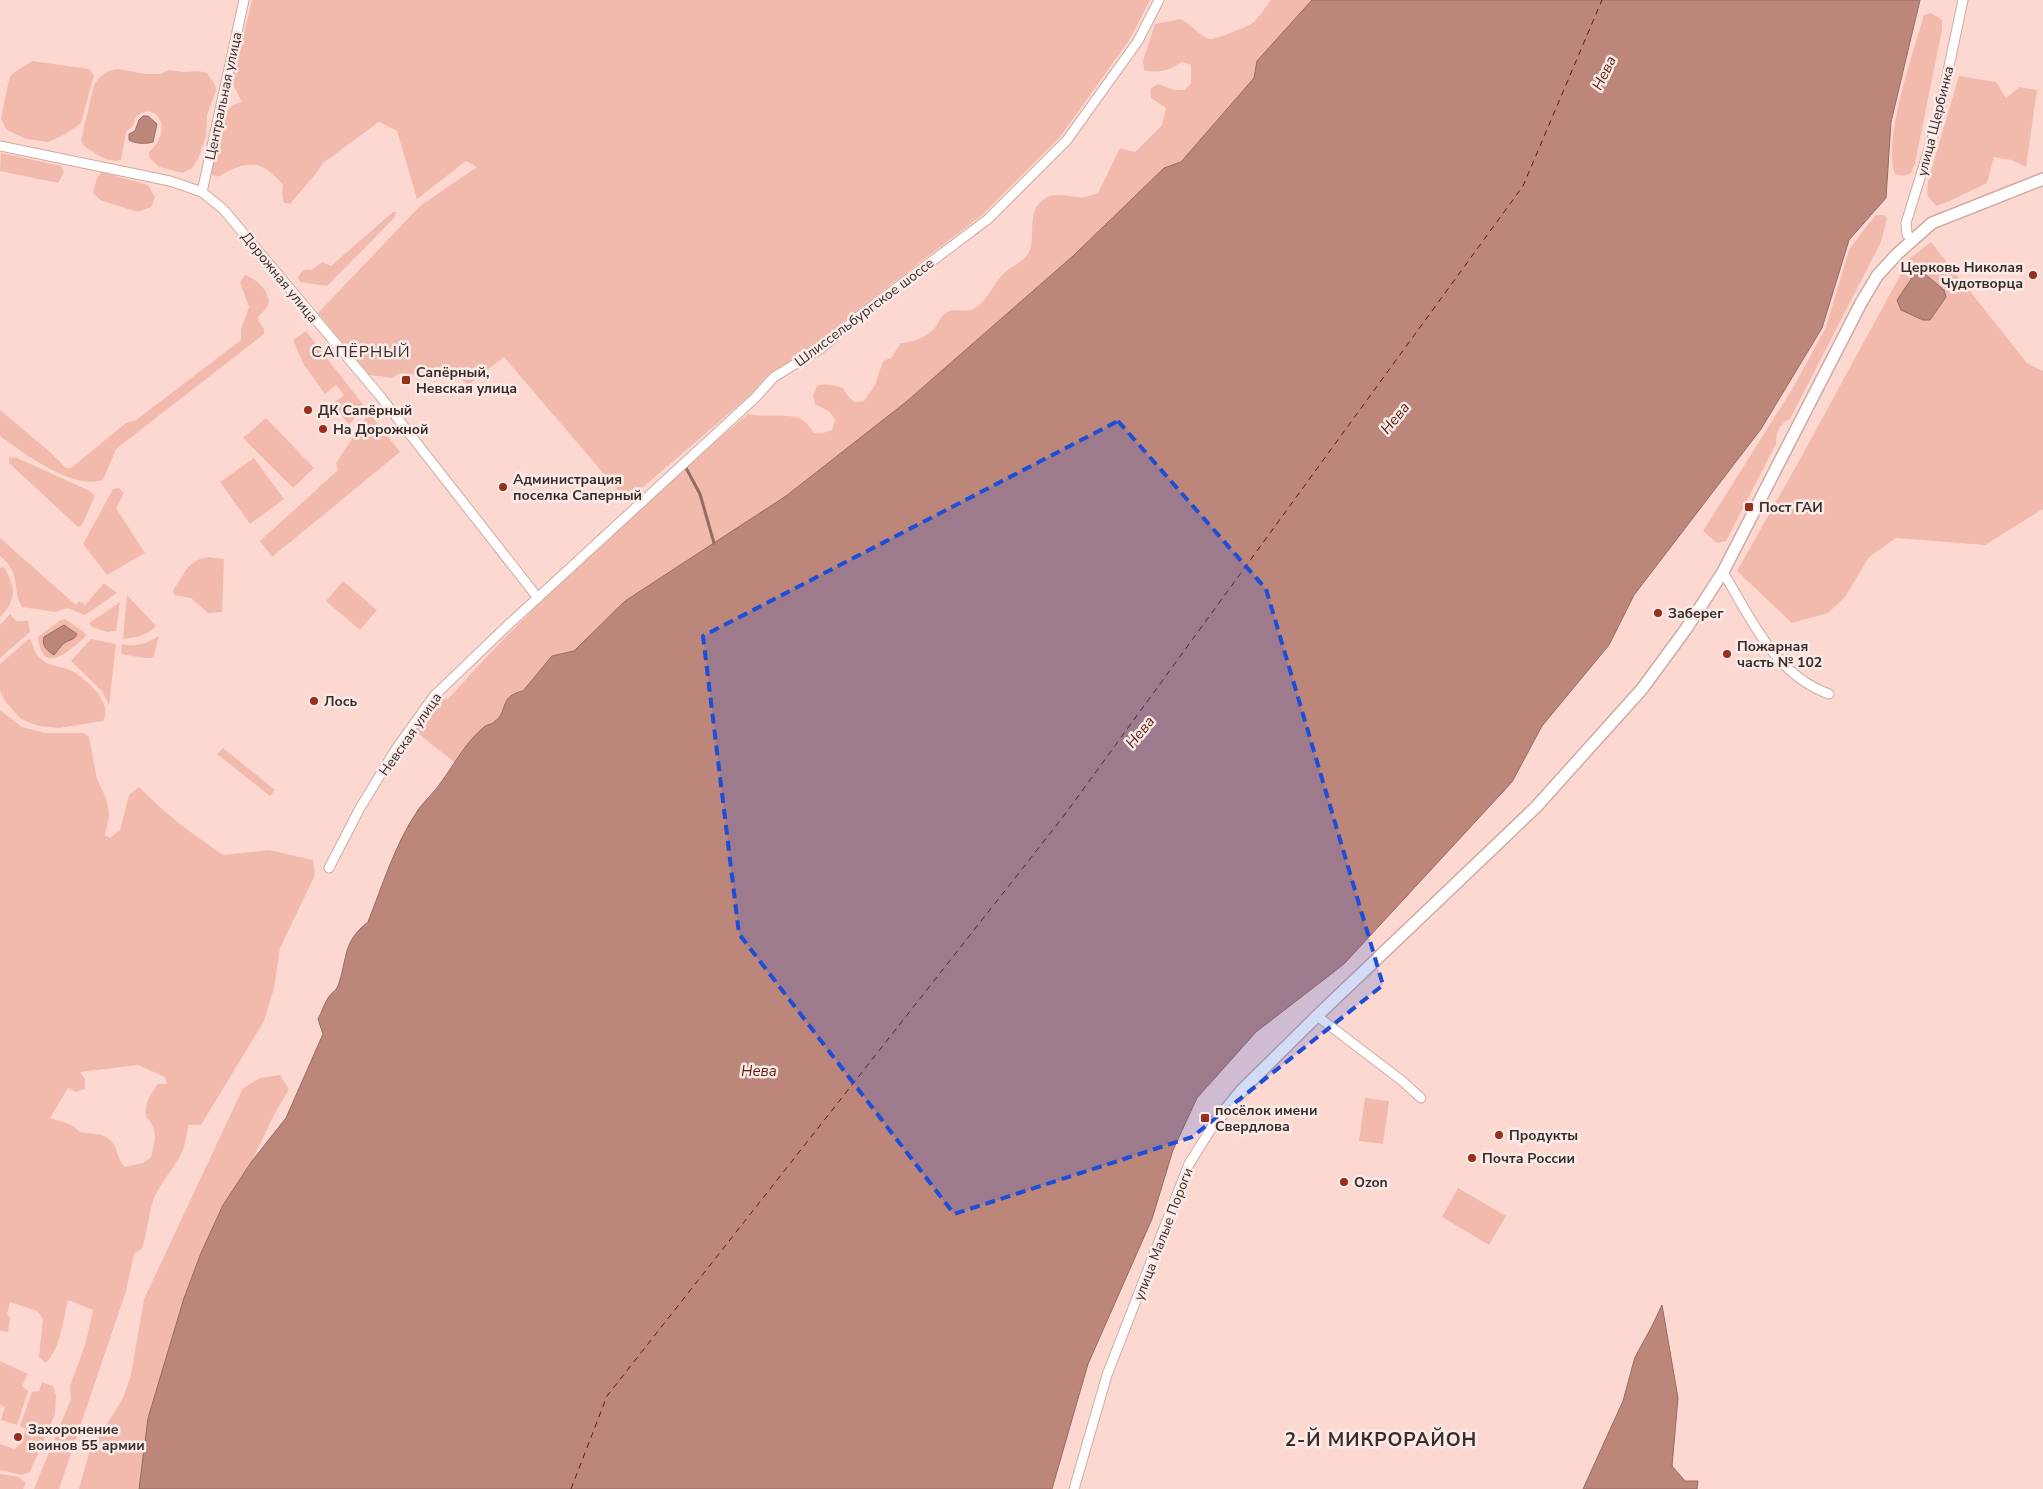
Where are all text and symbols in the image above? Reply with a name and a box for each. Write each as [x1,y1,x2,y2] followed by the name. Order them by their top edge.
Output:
[201,30,246,162] street label: Центральная улица
[1587,53,1621,93] water label: Нева
[1913,64,1958,178] street label: улица Щербинка
[237,228,322,327] street label: Дорожная улица
[791,254,938,371] street label: Шлиссельбургское шоссе
[1900,258,2023,293] place label: Церковь Николая Чудотворца
[2027,269,2039,281] marker: Церковь Николая Чудотворца
[311,341,411,363] district label: САПЁРНЫЙ
[416,363,517,398] place label: Сапёрный, Невская улица
[400,374,412,386] marker: Сапёрный, Невская улица
[1376,398,1414,438] water label: Нева
[318,401,412,420] place label: ДК Сапёрный
[302,404,314,416] marker: ДК Сапёрный
[333,420,429,439] place label: На Дорожной
[317,423,329,435] marker: На Дорожной
[513,470,642,505] place label: Администрация поселка Саперный
[497,481,509,493] marker: Администрация поселка Саперный
[1759,498,1823,517] place label: Пост ГАИ
[1743,501,1755,513] marker: Пост ГАИ
[1668,604,1724,623] place label: Заберег
[1652,607,1664,619] marker: Заберег
[1737,637,1822,672] place label: Пожарная часть № 102
[1721,648,1733,660] marker: Пожарная часть № 102
[375,689,446,780] street label: Невская улица
[324,692,358,711] place label: Лось
[308,695,320,707] marker: Лось
[1121,712,1159,752] water label: Нева
[741,1061,777,1081] water label: Нева
[1215,1101,1317,1136] place label: посёлок имени Свердлова
[1199,1112,1211,1124] marker: посёлок имени Свердлова
[1509,1126,1578,1145] place label: Продукты
[1493,1129,1505,1141] marker: Продукты
[1482,1149,1575,1168] place label: Почта России
[1466,1152,1478,1164] marker: Почта России
[1129,1165,1198,1303] street label: улица Малые Пороги
[1354,1173,1388,1192] place label: Ozon
[1338,1176,1350,1188] marker: Ozon
[28,1420,145,1455] place label: Захоронение воинов 55 армии
[1285,1427,1477,1453] district label: 2-Й МИКРОРАЙОН
[12,1431,24,1443] marker: Захоронение воинов 55 армии

